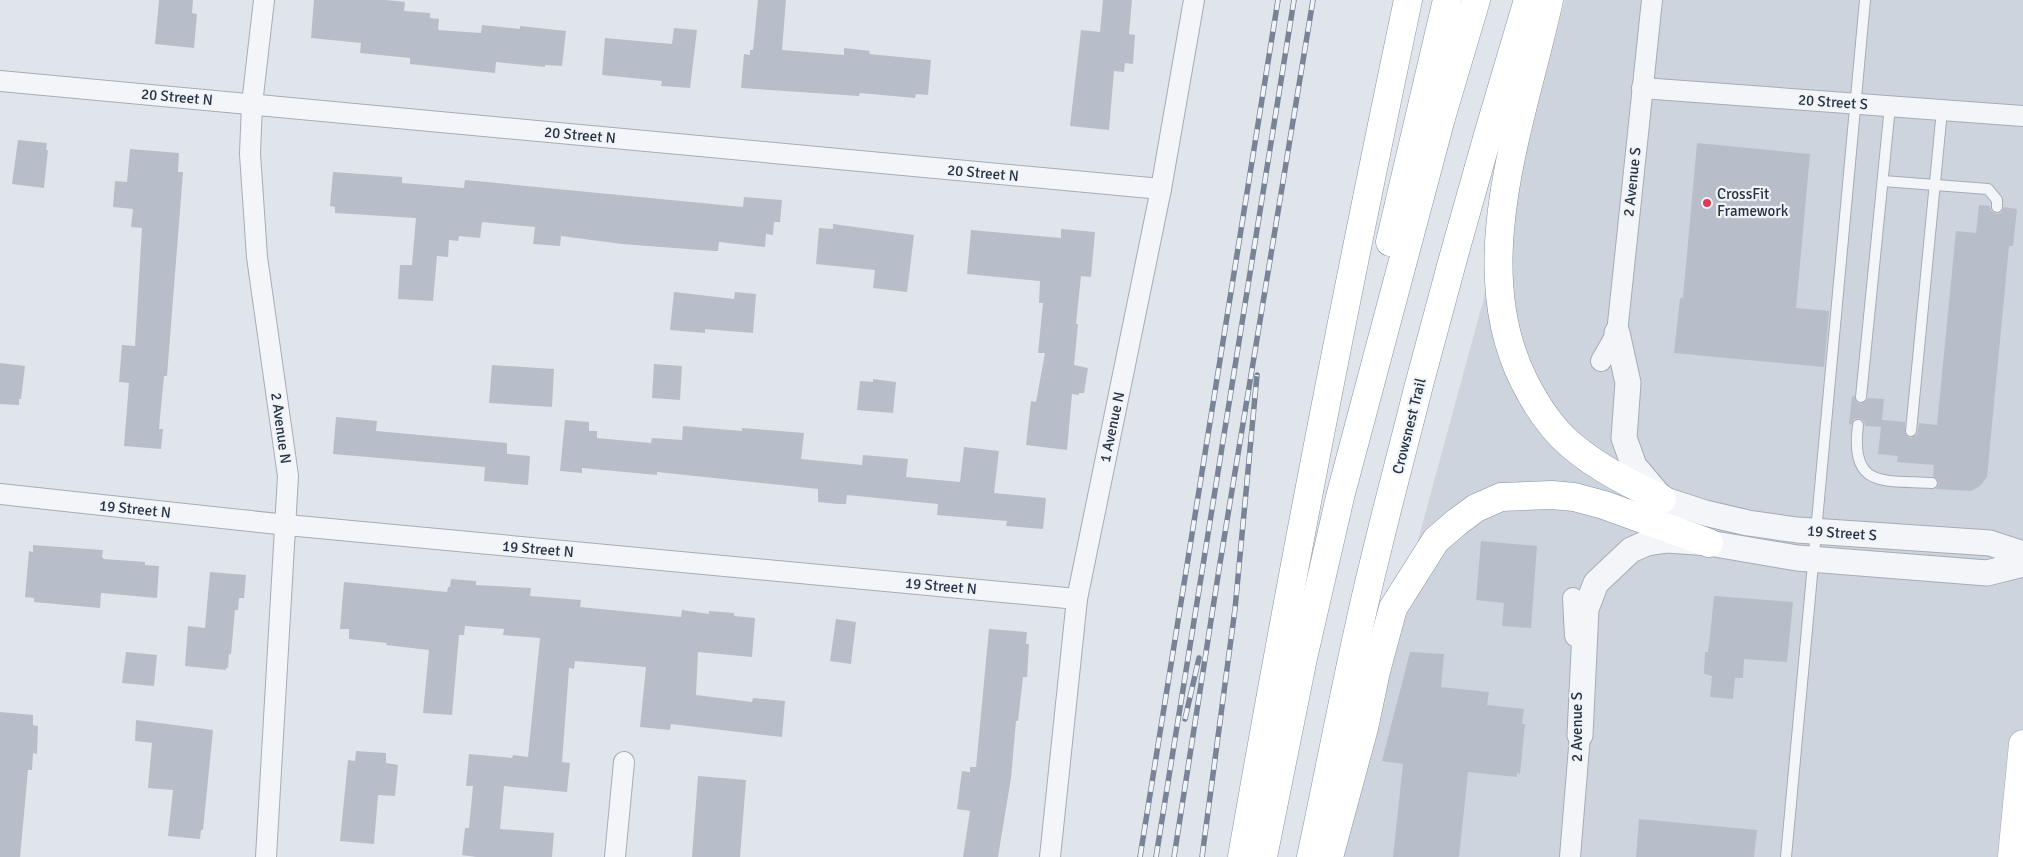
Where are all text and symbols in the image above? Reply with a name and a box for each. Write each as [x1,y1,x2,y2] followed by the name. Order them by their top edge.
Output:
[140,85,214,109] street label: 20 Street N
[1797,91,1869,113] street label: 20 Street S
[543,123,617,147] street label: 20 Street N
[1619,146,1645,218] street label: 2 Avenue S
[946,161,1020,185] street label: 20 Street N
[1717,185,1789,220] place label: CrossFit Framework
[1701,197,1713,209] marker: CrossFit Framework
[1388,376,1430,476] street label: Crowsnest Trail
[1096,390,1128,464] street label: 1 Avenue N
[267,391,295,465] street label: 2 Avenue N
[98,496,172,522] street label: 19 Street N
[1806,522,1878,544] street label: 19 Street S
[501,537,575,561] street label: 19 Street N
[904,574,978,598] street label: 19 Street N
[1568,692,1586,762] street label: 2 Avenue S

